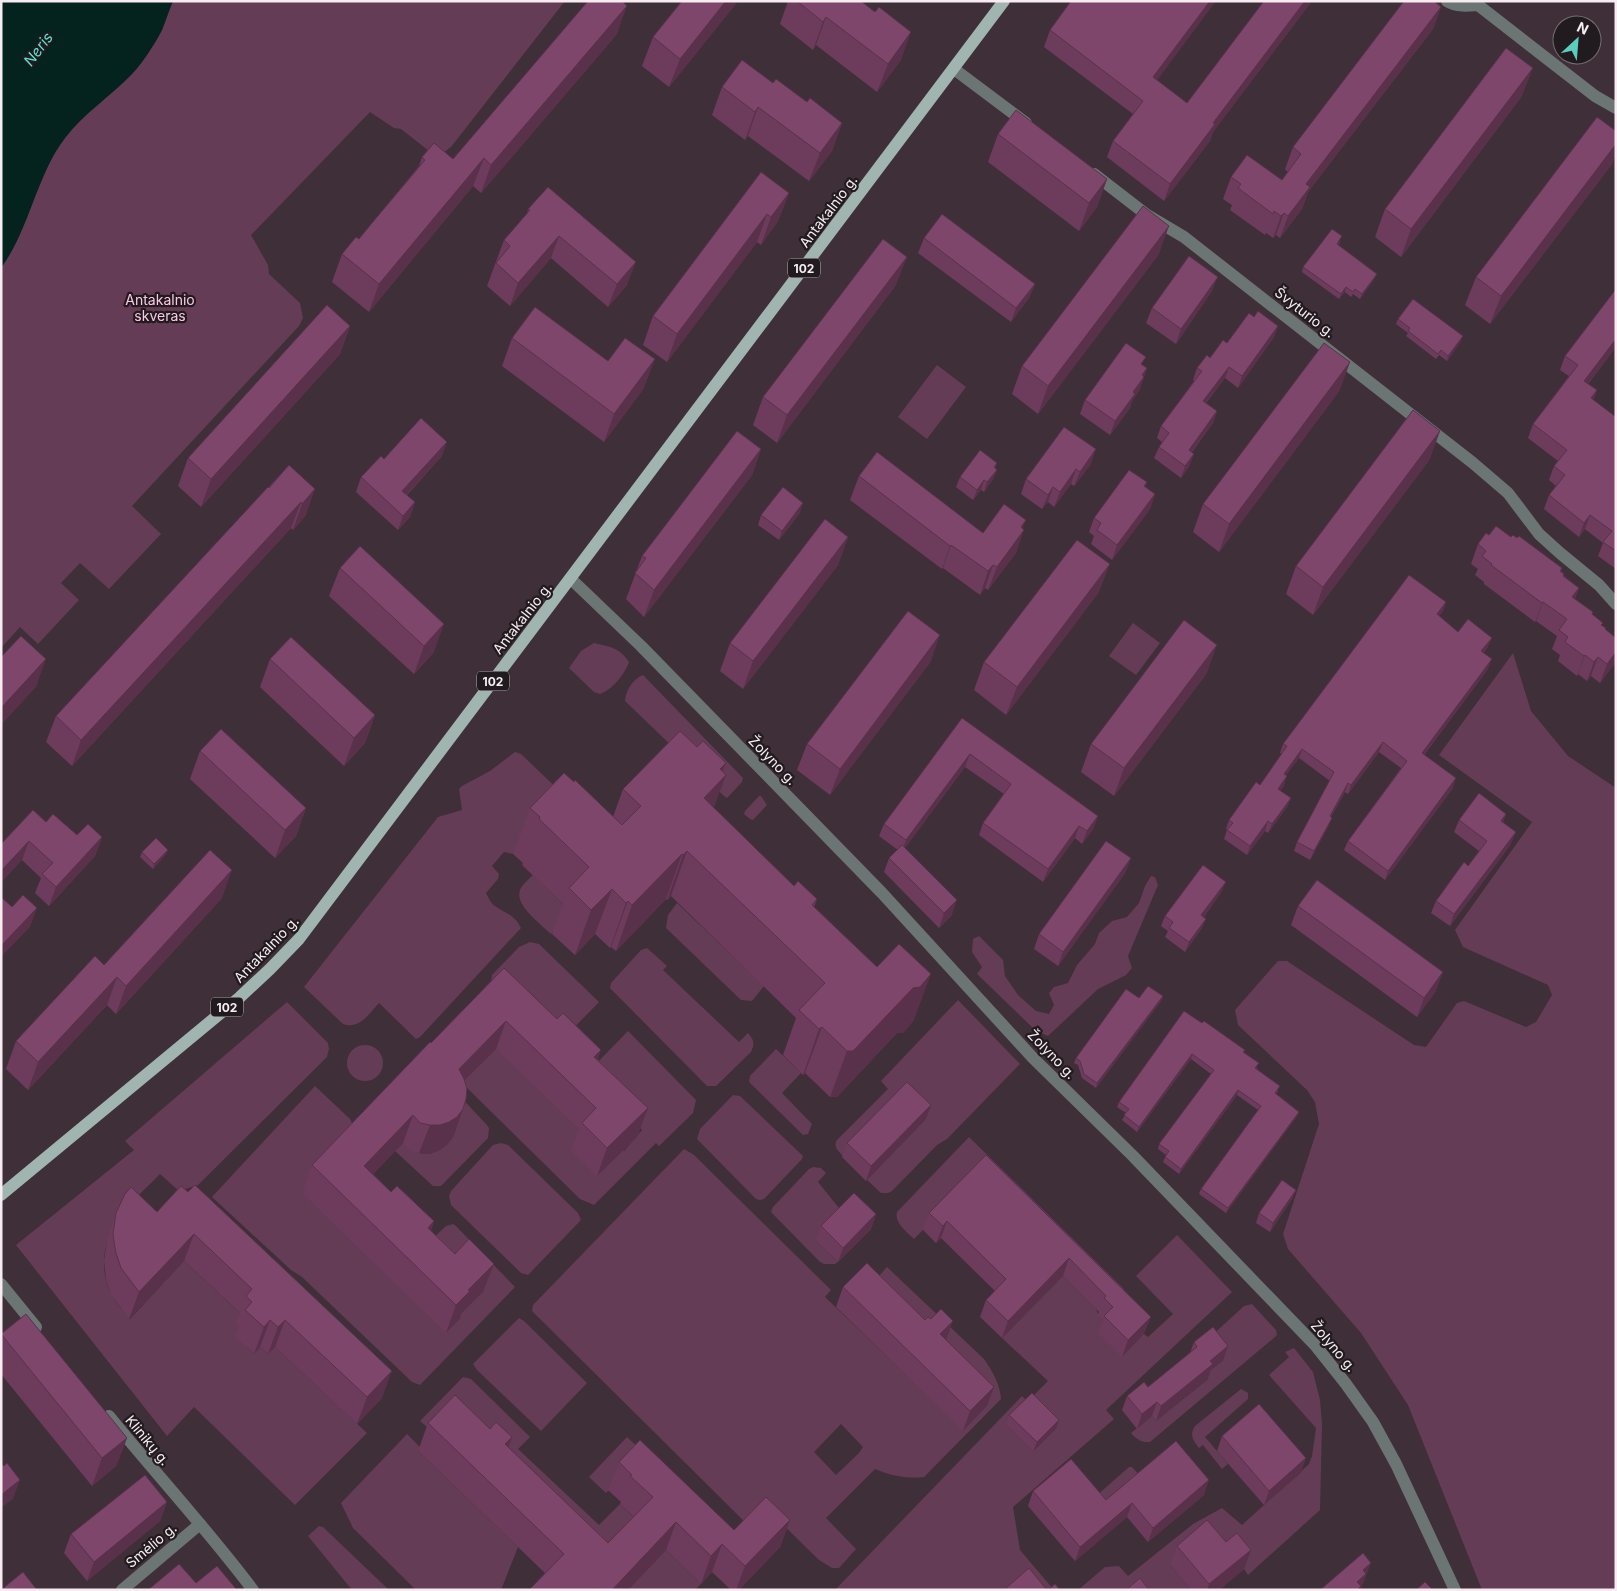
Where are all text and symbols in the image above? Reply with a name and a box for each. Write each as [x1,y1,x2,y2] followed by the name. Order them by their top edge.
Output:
[1552,15,1602,65] north arrow
[1574,18,1591,38] text: N
[19,28,57,70] water label: Neris
[795,172,861,250] street label: Antakalnio g.
[788,258,820,278] road number: 102
[1272,283,1338,341] street label: Švyturio g.
[125,291,195,324] park label: Antakalnio skveras
[489,579,555,657] street label: Antakalnio g.
[477,671,509,690] road number: 102
[745,732,801,788] street label: Žolyno g.
[230,912,302,986] street label: Antakalnio g.
[211,998,243,1016] road number: 102
[1024,1026,1080,1082] street label: Žolyno g.
[1308,1317,1360,1375] street label: Žolyno g.
[122,1411,174,1469] street label: Klinikų g.
[122,1519,180,1571] street label: Smėlio g.

